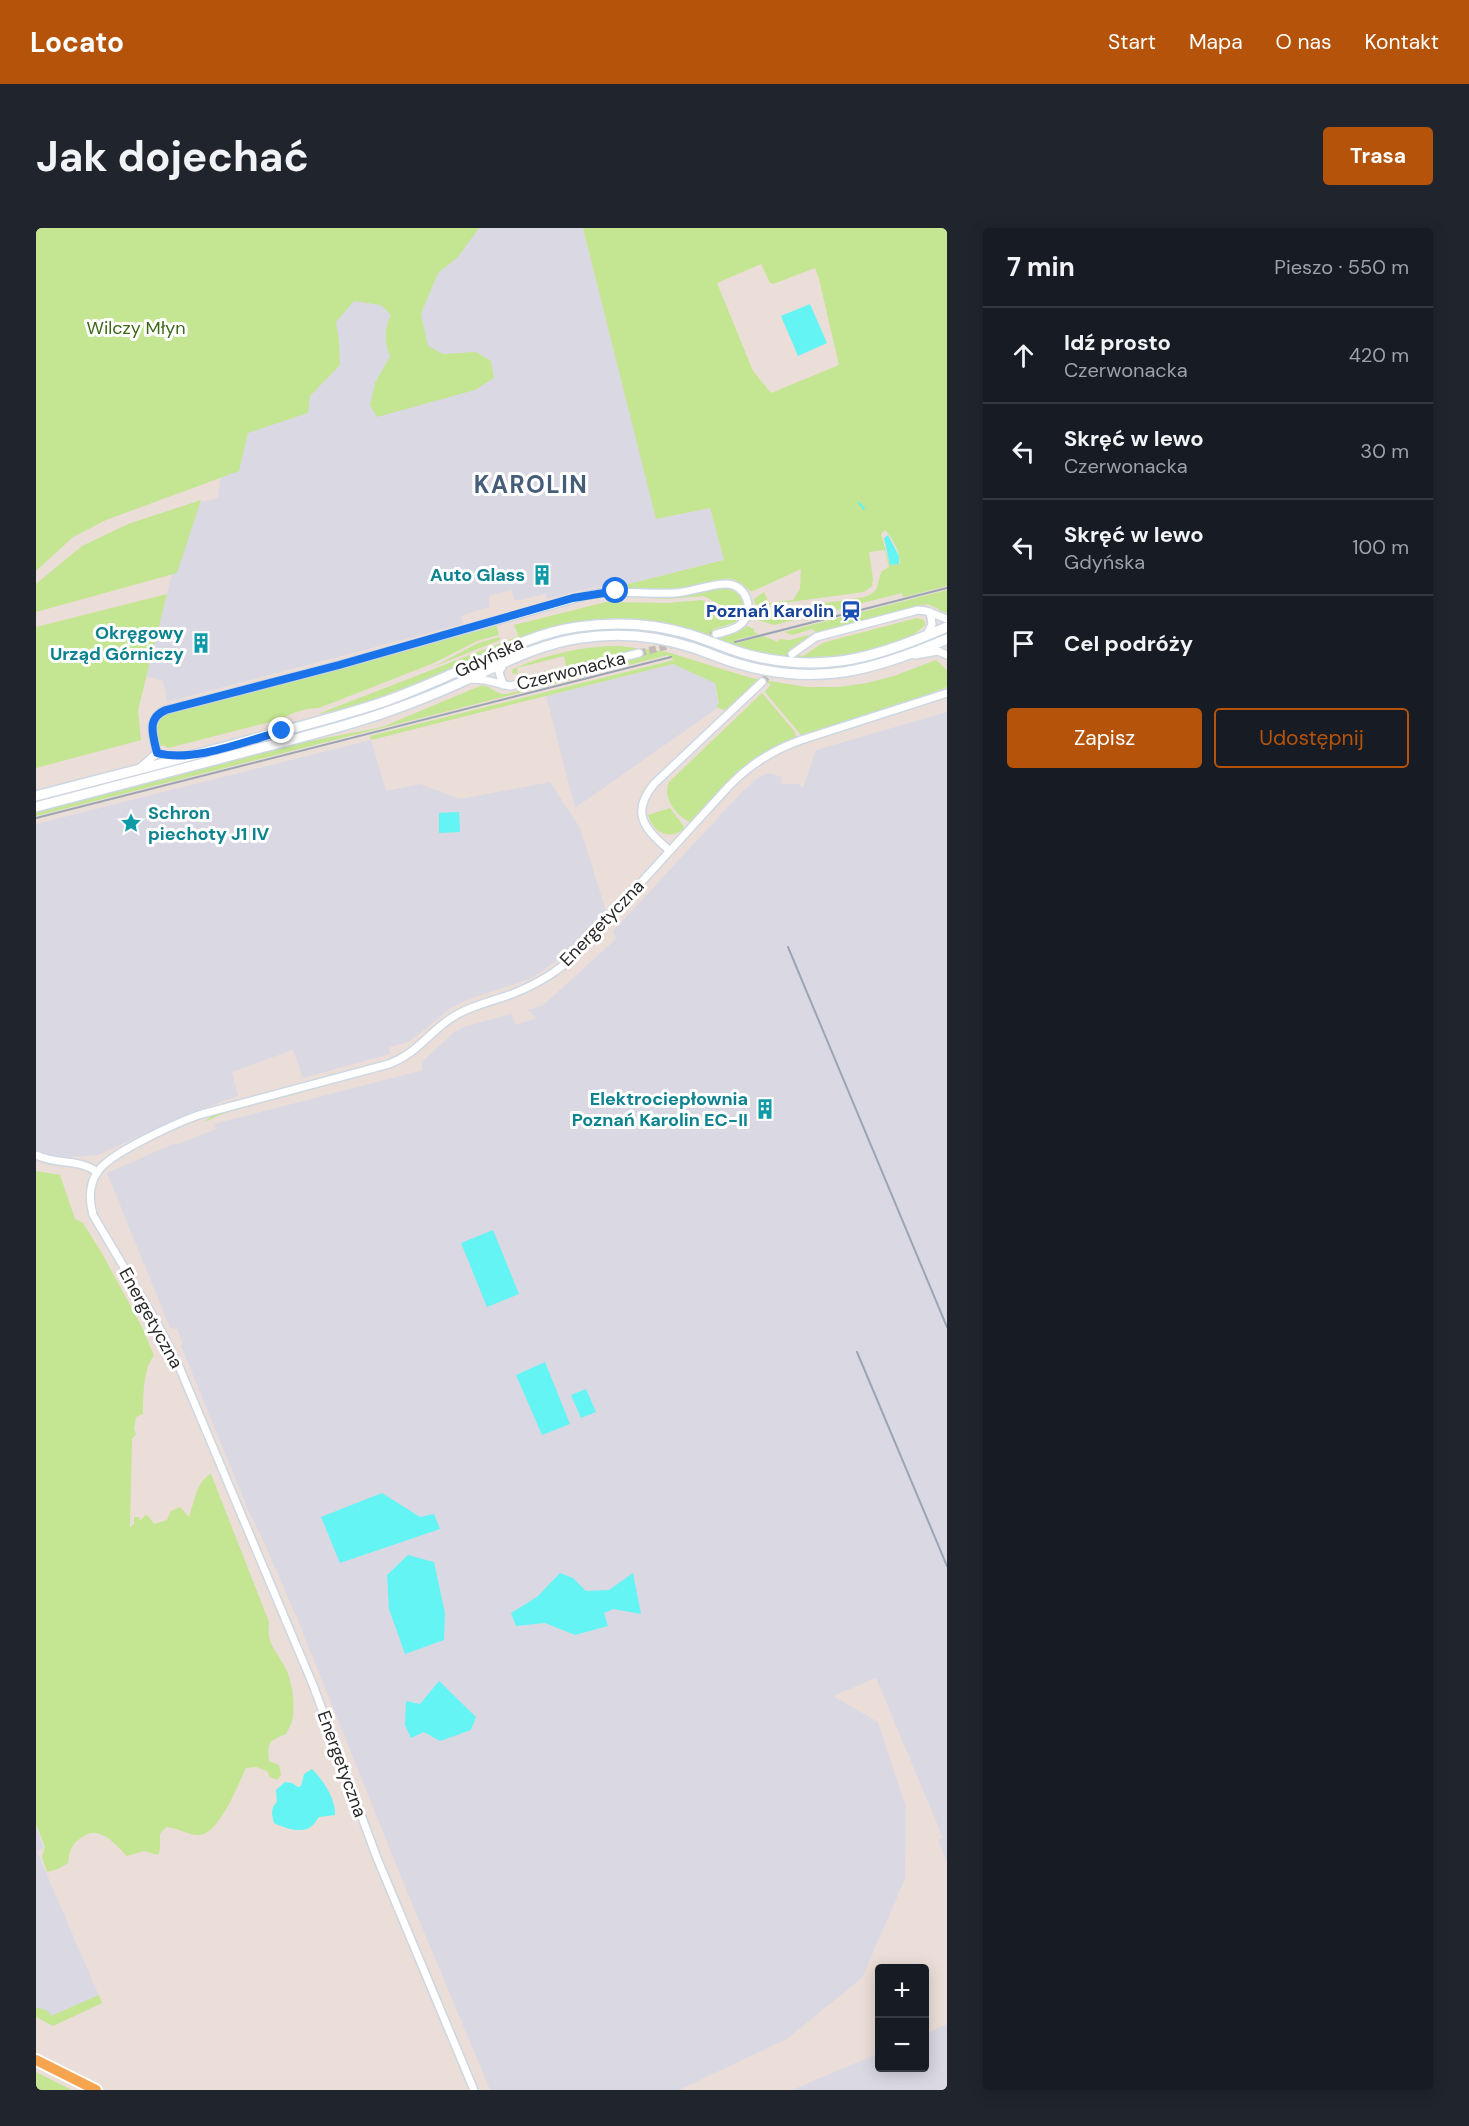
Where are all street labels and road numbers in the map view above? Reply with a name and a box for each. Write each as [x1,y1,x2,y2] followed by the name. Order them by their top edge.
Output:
[451,631,527,683] street label: Gdyńska
[514,646,628,696] street label: Czerwonacka
[555,875,649,971] street label: Energetyczna
[113,1263,189,1373] street label: Energetyczna
[312,1707,372,1821] street label: Energetyczna

